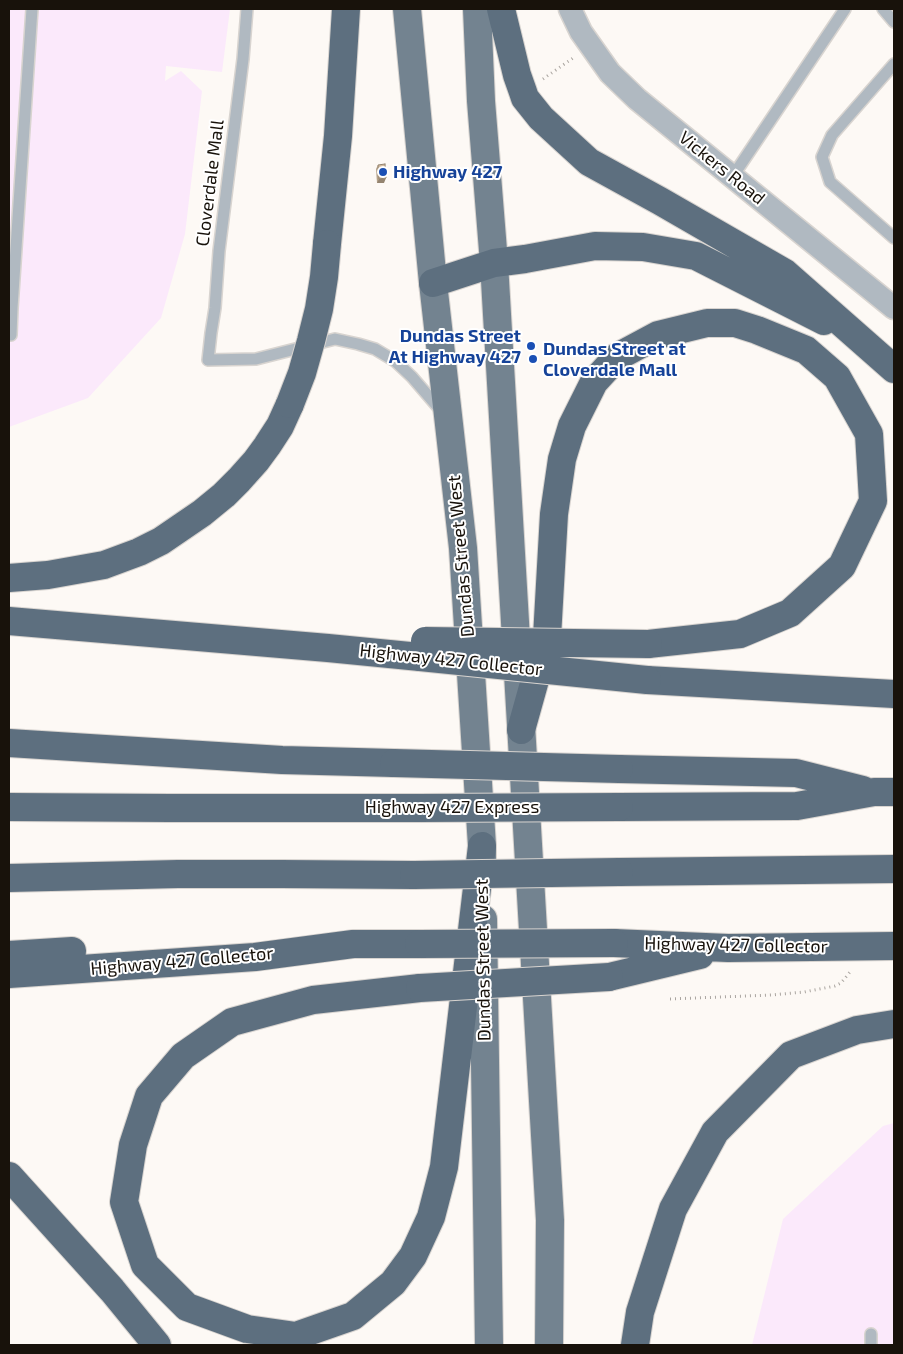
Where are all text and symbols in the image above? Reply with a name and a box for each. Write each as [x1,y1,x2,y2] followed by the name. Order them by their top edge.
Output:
[192,118,228,248] street label: Cloverdale Mall
[675,127,769,209] street label: Vickers Road
[393,161,503,183] place label: Highway 427
[377,166,389,178] marker: Highway 427
[389,325,521,368] place label: Dundas Street At Highway 427
[543,338,686,380] place label: Dundas Street at Cloverdale Mall
[525,340,537,352] marker: Dundas Street At Highway 427
[527,353,539,365] marker: Dundas Street at Cloverdale Mall
[443,474,479,638] street label: Dundas Street West
[359,640,543,680] street label: Highway 427 Collector
[365,796,539,818] street label: Highway 427 Express
[471,879,495,1041] street label: Dundas Street West
[644,933,828,957] street label: Highway 427 Collector
[90,942,274,980] street label: Highway 427 Collector

